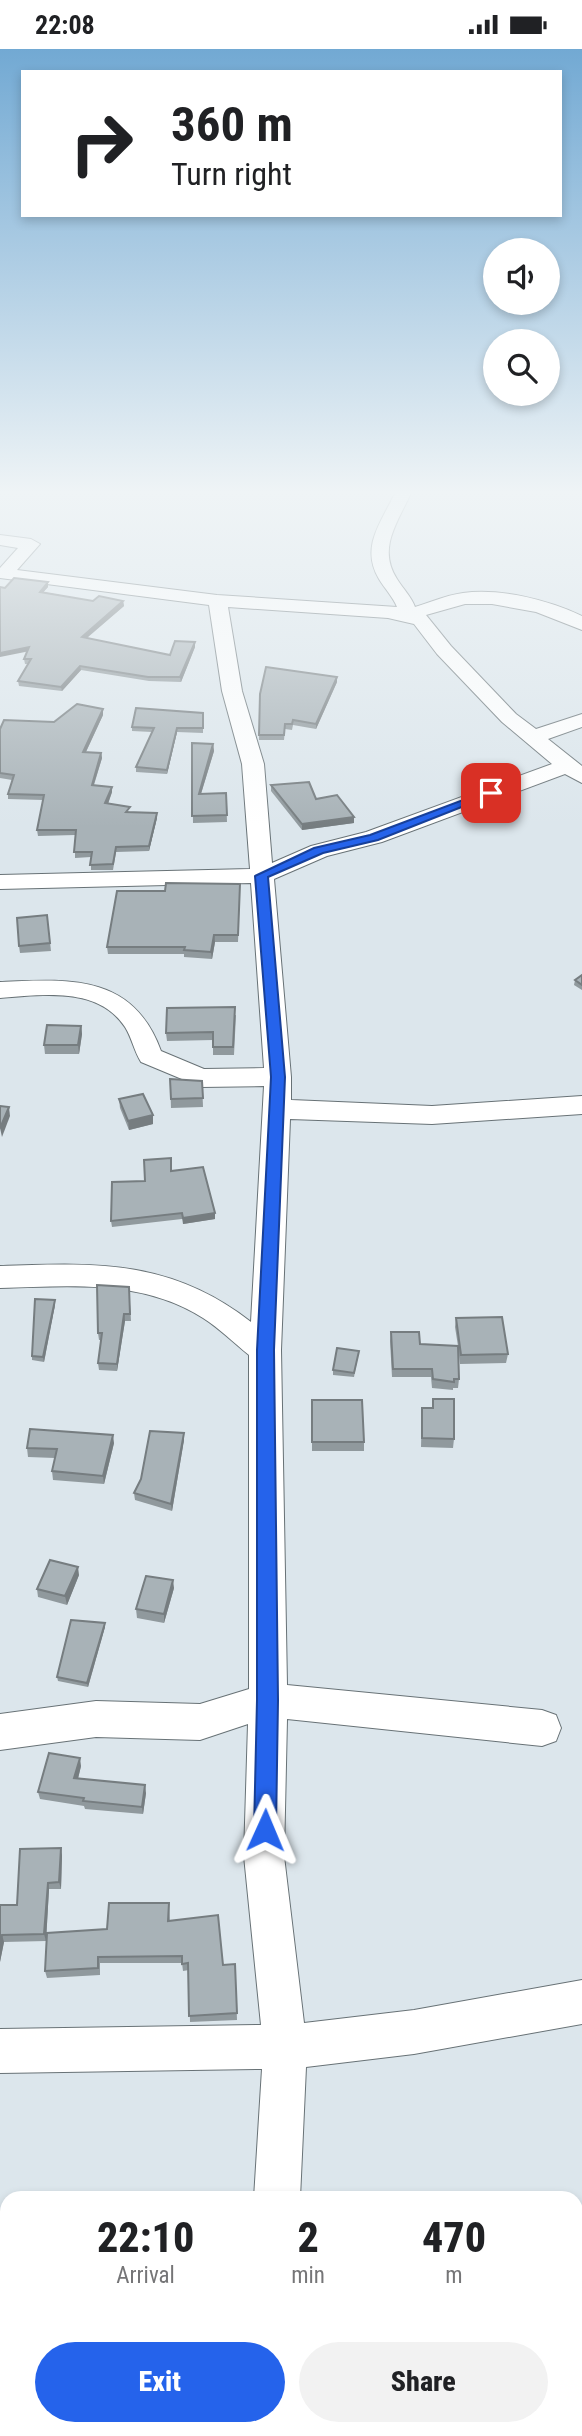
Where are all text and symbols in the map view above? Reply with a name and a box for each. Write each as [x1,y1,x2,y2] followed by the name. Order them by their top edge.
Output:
[35,10,95,40] text: 22:08
[171,96,293,153] text: 360 m
[56,98,147,189] icon: right
[171,155,292,193] text: Turn right
[483,238,560,406] map controls
[483,238,560,315] button: sound
[483,329,560,406] button: search
[461,763,521,823] pin
[472,774,510,812] icon: arrive
[228,1793,302,1867] position arrow
[97,2213,194,2262] text: 22:10
[297,2213,319,2262] text: 2
[422,2213,486,2262] text: 470
[116,2262,175,2289] text: Arrival
[291,2262,325,2289] text: min
[445,2262,463,2289] text: m
[35,2342,285,2422] button: Exit
[299,2342,548,2422] button: Share

